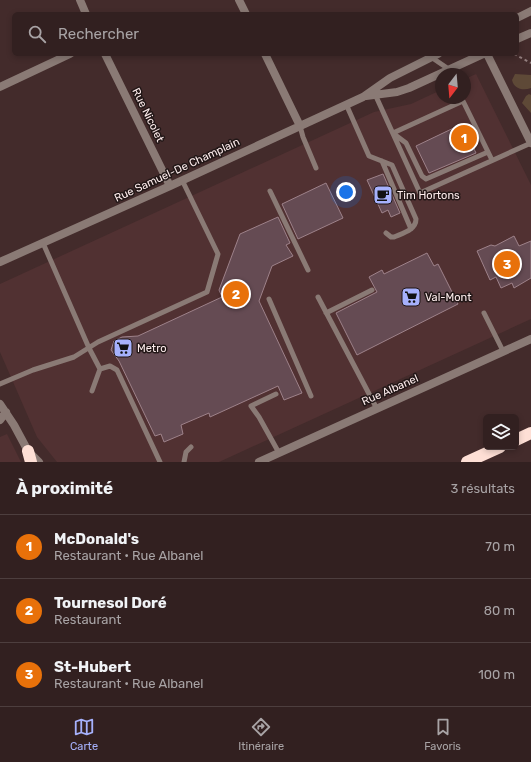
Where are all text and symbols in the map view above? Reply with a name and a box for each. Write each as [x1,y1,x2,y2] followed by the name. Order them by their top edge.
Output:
[12,12,519,56] search box
[26,23,48,45] icon: search
[58,25,139,43] text: Rechercher
[435,68,471,104] north arrow
[129,86,167,145] street label: Rue Nicolet
[451,123,477,153] pin: 1
[112,135,242,205] street label: Rue Samuel-De Champlain
[336,182,356,202] your location
[372,184,394,206] cafe icon: Tim Hortons
[397,189,460,202] place label: Tim Hortons
[494,249,520,279] pin: 3
[223,279,249,309] pin: 2
[400,286,422,308] supermarket icon: Val-Mont
[425,291,472,304] place label: Val-Mont
[112,337,134,359] supermarket icon: Metro
[137,342,167,355] place label: Metro
[360,372,420,408] street label: Rue Albanel
[483,414,519,450] map controls
[483,414,519,450] button: layers
[16,478,113,498] text: À proximité
[450,481,515,496] text: 3 résultats
[54,530,139,548] text: McDonald's
[26,539,32,554] text: 1
[485,539,515,554] text: 70 m
[54,548,204,563] text: Restaurant · Rue Albanel
[54,594,167,612] text: Tournesol Doré
[25,603,33,618] text: 2
[484,603,515,618] text: 80 m
[54,612,121,627] text: Restaurant
[54,658,131,676] text: St-Hubert
[25,667,33,682] text: 3
[478,667,515,682] text: 100 m
[54,676,204,691] text: Restaurant · Rue Albanel
[70,716,98,753] tab: Carte
[238,716,284,753] tab: Itinéraire
[424,716,461,753] tab: Favoris

